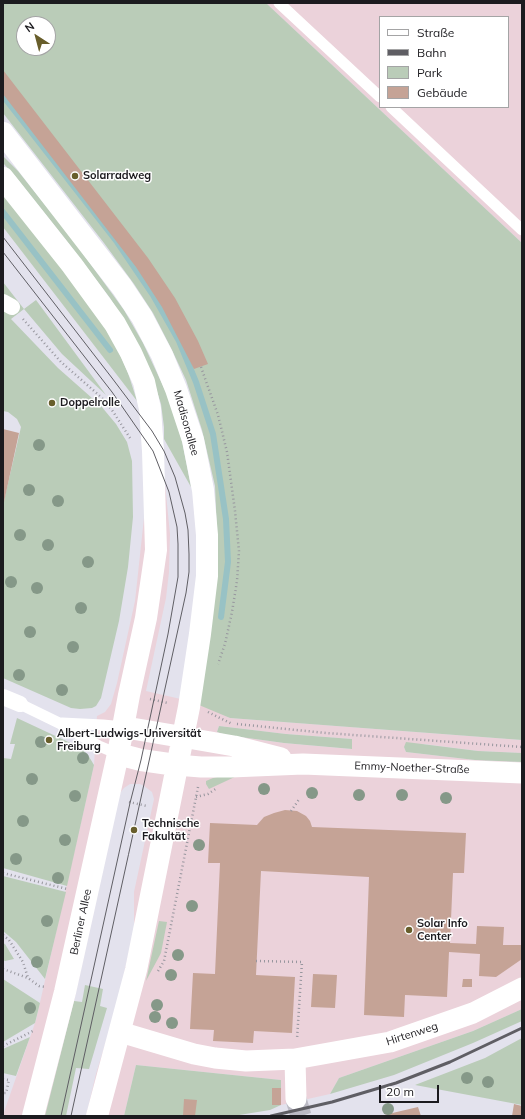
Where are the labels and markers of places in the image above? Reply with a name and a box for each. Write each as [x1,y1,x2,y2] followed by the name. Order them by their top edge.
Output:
[83,169,151,183] place label: Solarradweg
[70,171,80,181] marker: Solarradweg
[60,396,120,410] place label: Doppelrolle
[47,398,57,408] marker: Doppelrolle
[57,727,201,753] place label: Albert-Ludwigs-Universität Freiburg
[44,735,54,745] marker: Albert-Ludwigs-Universität Freiburg
[142,817,199,843] place label: Technische Fakultät
[129,825,139,835] marker: Technische Fakultät
[417,917,468,943] place label: Solar Info Center
[404,925,414,935] marker: Solar Info Center

